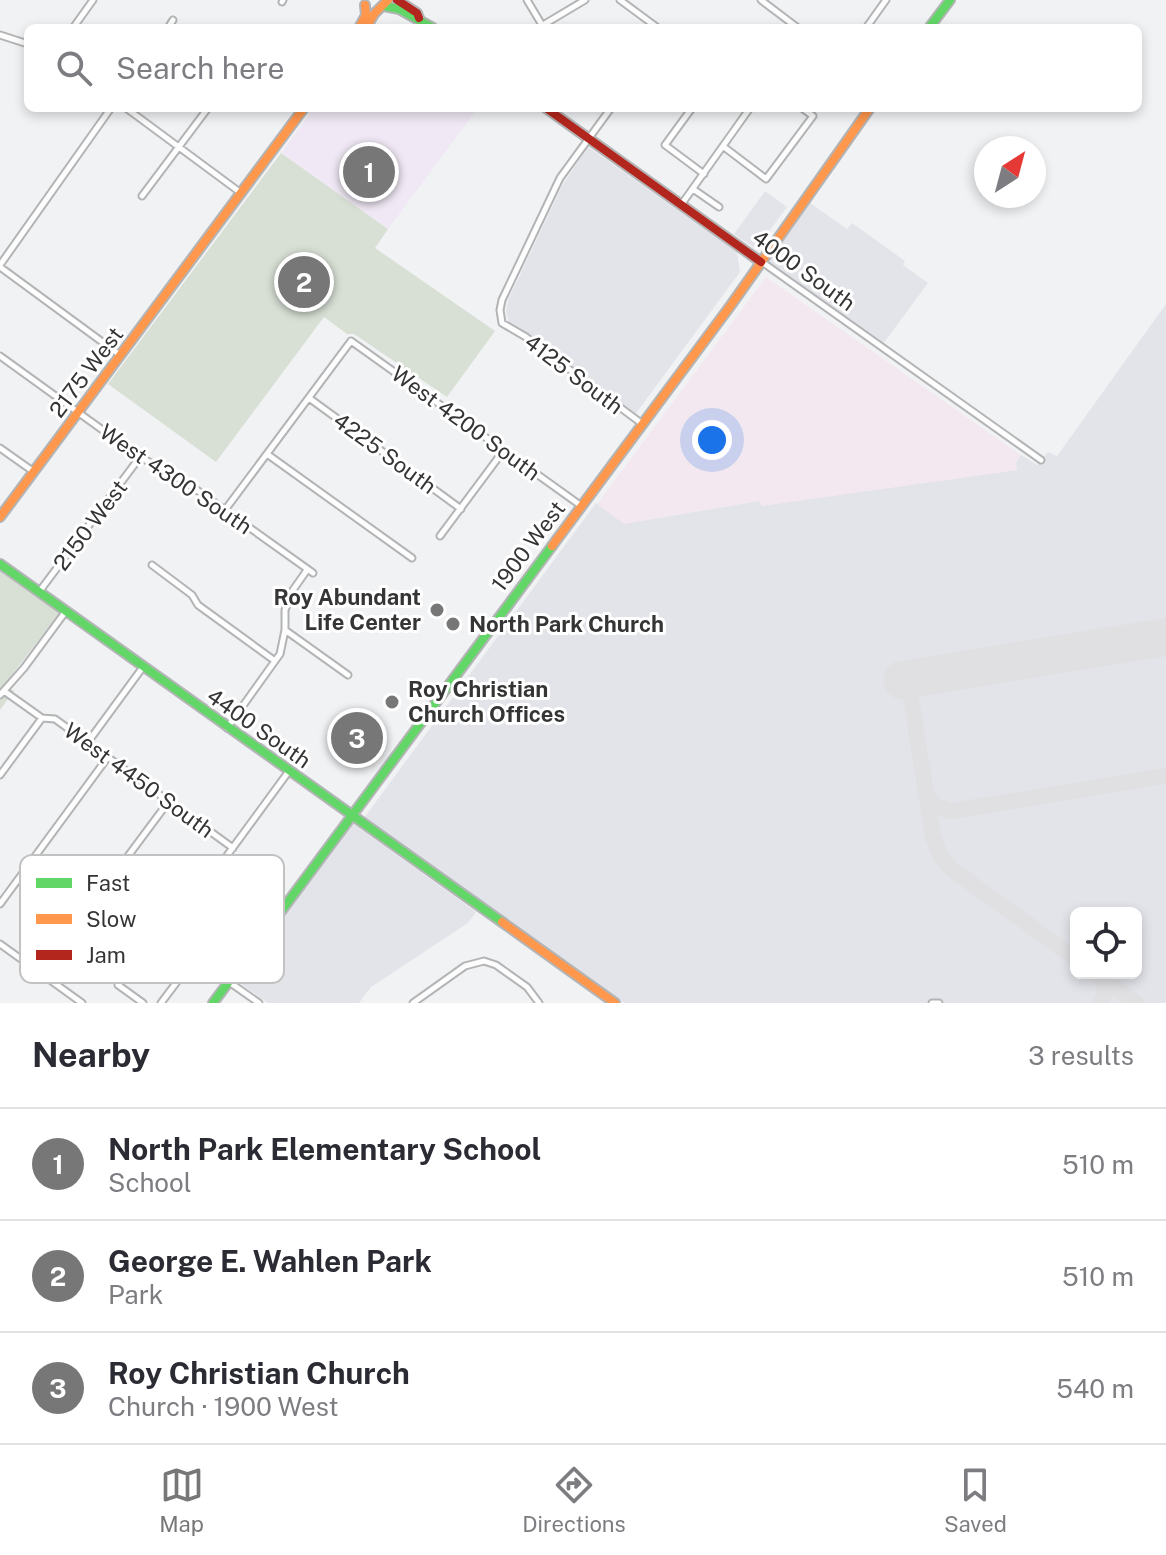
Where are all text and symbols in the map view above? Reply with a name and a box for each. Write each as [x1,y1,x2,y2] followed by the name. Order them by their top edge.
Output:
[24,24,1142,112] search box
[52,46,96,90] icon: search
[116,50,284,86] text: Search here
[974,136,1046,208] north arrow
[343,142,395,202] pin: 1
[748,224,860,316] street label: 4000 South
[278,252,330,312] pin: 2
[44,322,128,422] street label: 2175 West
[520,329,628,419] street label: 4125 South
[387,360,545,486] street label: West 4200 South
[329,407,441,499] street label: 4225 South
[95,418,257,540] street label: West 4300 South
[692,420,732,460] your location
[48,475,132,575] street label: 2150 West
[486,496,570,596] street label: 1900 West
[273,584,421,635] place label: Roy Abundant Life Center
[428,601,446,619] marker: Roy Abundant Life Center
[469,611,664,637] place label: North Park Church
[444,615,462,633] marker: North Park Church
[408,676,565,727] place label: Roy Christian Church Offices
[202,683,316,773] street label: 4400 South
[383,693,401,711] marker: Roy Christian Church Offices
[331,708,383,768] pin: 3
[59,717,219,843] street label: West 4450 South
[20,855,284,983] legend
[86,870,130,896] text: Fast
[86,906,136,932] text: Slow
[1070,907,1142,979] map controls
[1070,907,1142,979] button: locate
[86,942,126,968] text: Jam
[32,1035,150,1075] text: Nearby
[1028,1040,1134,1071] text: 3 results
[108,1131,541,1167] text: North Park Elementary School
[52,1149,64,1180] text: 1
[1062,1149,1134,1180] text: 510 m
[108,1167,192,1198] text: School
[108,1243,432,1279] text: George E. Wahlen Park
[50,1261,66,1292] text: 2
[1062,1261,1134,1292] text: 510 m
[108,1279,163,1310] text: Park
[108,1355,410,1391] text: Roy Christian Church
[49,1373,67,1404] text: 3
[1056,1373,1134,1404] text: 540 m
[108,1391,339,1422] text: Church · 1900 West
[159,1463,204,1537] tab: Map
[522,1463,626,1537] tab: Directions
[944,1463,1007,1537] tab: Saved

